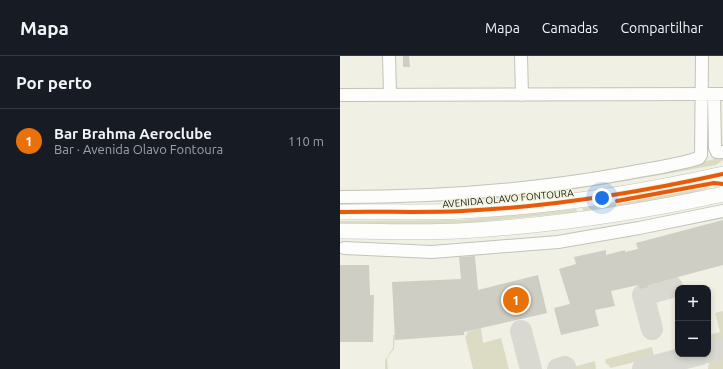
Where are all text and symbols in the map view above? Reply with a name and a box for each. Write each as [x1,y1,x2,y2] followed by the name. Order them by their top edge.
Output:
[20,17,69,39] text: Mapa
[485,20,520,36] text: Mapa
[542,20,598,36] text: Camadas
[620,20,703,36] text: Compartilhar
[16,73,92,92] text: Por perto
[54,125,212,142] text: Bar Brahma Aeroclube
[25,134,33,148] text: 1
[288,134,324,148] text: 110 m
[54,142,223,156] text: Bar · Avenida Olavo Fontoura
[442,187,575,210] street label: AVENIDA OLAVO FONTOURA
[592,188,612,208] your location
[503,285,529,315] pin: 1
[675,285,711,357] map controls
[675,285,711,321] button: +
[675,321,711,357] button: −

